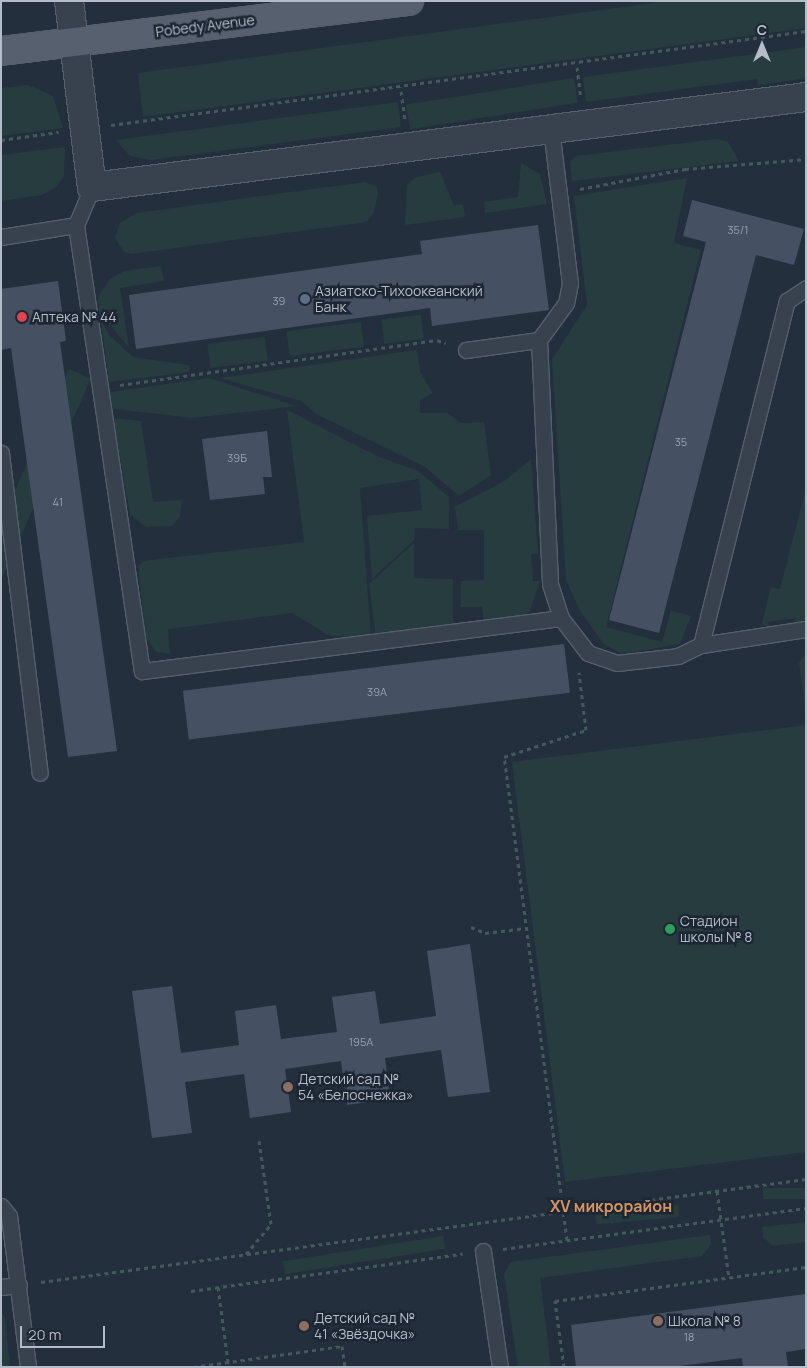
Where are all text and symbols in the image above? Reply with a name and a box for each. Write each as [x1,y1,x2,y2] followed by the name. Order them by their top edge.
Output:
[155,12,255,40] street label: Pobedy Avenue
[737,20,787,70] north arrow
[757,20,767,39] text: С
[728,223,748,237] house number: 35/1
[315,283,483,316] place label: Азиатско-Тихоокеанский Банк
[299,293,311,305] marker: Азиатско-Тихоокеанский Банк
[273,294,285,308] house number: 39
[32,309,117,325] place label: Аптека № 44
[16,311,28,323] marker: Аптека № 44
[675,435,687,449] house number: 35
[227,451,247,465] house number: 39Б
[53,495,63,509] house number: 41
[367,685,387,699] house number: 39А
[680,913,752,946] place label: Стадион школы № 8
[664,923,676,935] marker: Стадион школы № 8
[349,1035,373,1049] house number: 195А
[298,1071,414,1104] place label: Детский сад № 54 «Белоснежка»
[282,1081,294,1093] marker: Детский сад № 54 «Белоснежка»
[550,1196,672,1216] district label: XV микрорайон
[314,1310,415,1342] place label: Детский сад № 41 «Звёздочка»
[668,1313,741,1329] place label: Школа № 8
[652,1315,664,1327] marker: Школа № 8
[22,1316,108,1348] scale bar
[298,1320,310,1332] marker: Детский сад № 41 «Звёздочка»
[28,1324,61,1345] text: 20 m
[684,1330,694,1344] house number: 18

